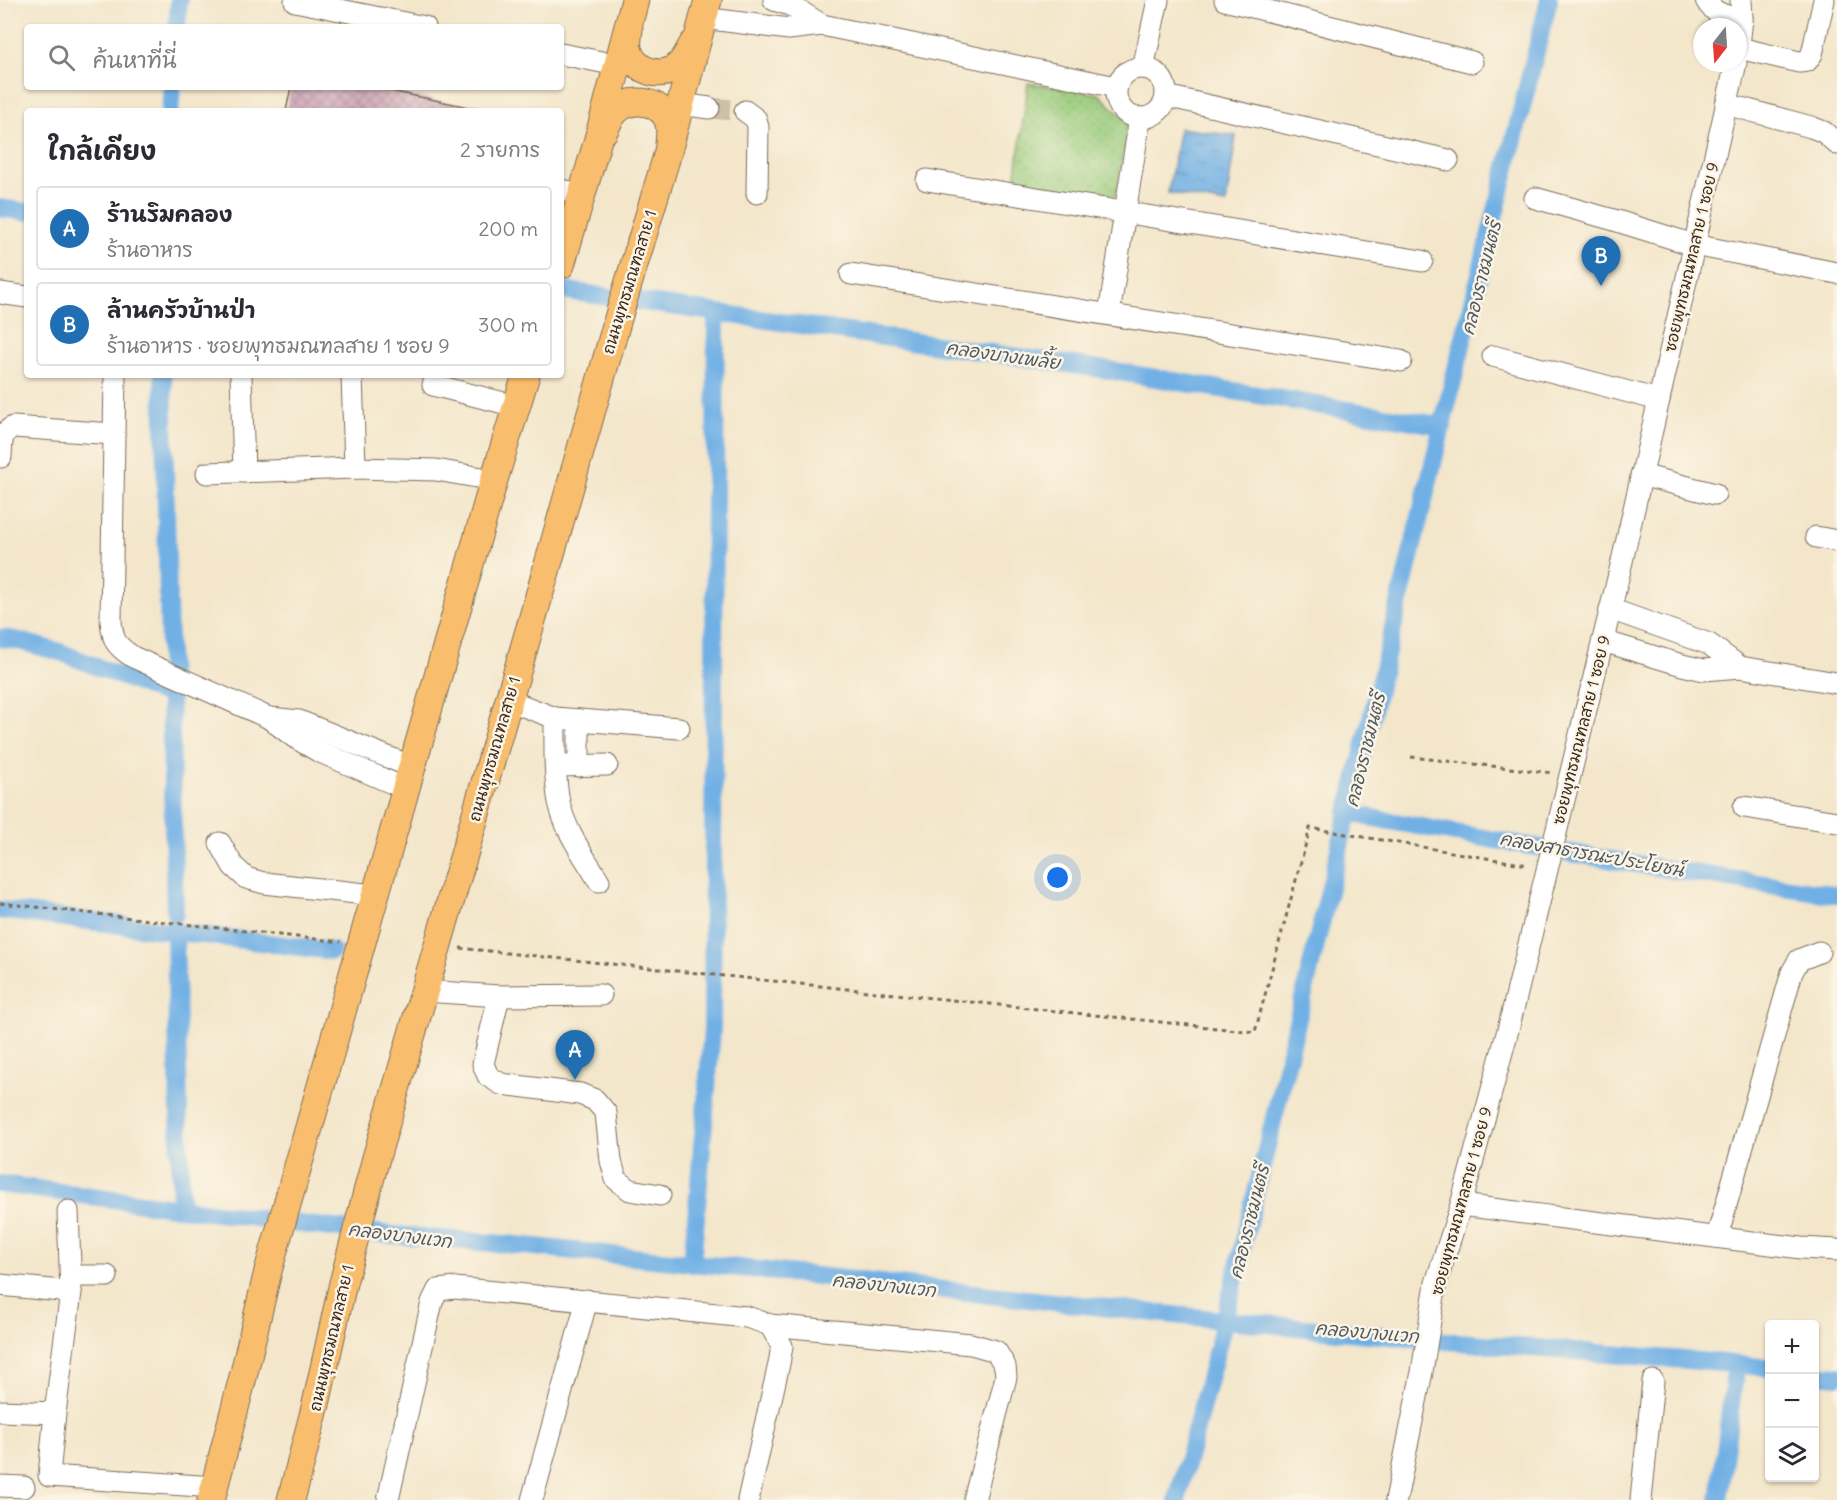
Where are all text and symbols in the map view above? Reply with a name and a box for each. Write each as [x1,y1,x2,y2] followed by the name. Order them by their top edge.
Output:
[1693,18,1747,72] north arrow
[24,24,564,90] search box
[45,41,78,74] icon: search
[93,46,177,74] text: ค้นหาที่นี่
[48,134,156,167] text: ใกล้เคียง
[460,137,540,162] text: 2 รายการ
[1659,160,1726,355] street label: ซอยพุทธมณฑลสาย 1 ซอย 9
[107,200,232,228] text: ร้านริมคลอง
[598,208,663,357] street label: ถนนพุทธมณฑลสาย 1
[1456,214,1507,337] water label: คลองราชมนตรี
[63,216,76,241] text: A
[478,216,538,241] text: 200 m
[1582,236,1620,286] pin: B
[107,237,193,262] text: ร้านอาหาร
[107,296,255,324] text: ล้านครัวบ้านป่า
[63,312,76,337] text: B
[478,312,538,337] text: 300 m
[945,331,1064,375] water label: คลองบางเพลี้ย
[107,333,450,358] text: ร้านอาหาร · ซอยพุทธมณฑลสาย 1 ซอย 9
[1548,633,1617,827] street label: ซอยพุทธมณฑลสาย 1 ซอย 9
[464,674,527,825] street label: ถนนพุทธมณฑลสาย 1
[1340,686,1391,809] water label: คลองราชมนตรี
[1498,826,1689,882] water label: คลองสาธารณะประโยชน์
[1043,863,1072,892] your location
[556,1030,594,1080] pin: A
[1426,1105,1499,1298] street label: ซอยพุทธมณฑลสาย 1 ซอย 9
[1224,1158,1275,1281] water label: คลองราชมนตรี
[347,1217,454,1253] water label: คลองบางแวก
[304,1263,361,1414] street label: ถนนพุทธมณฑลสาย 1
[831,1268,938,1302] water label: คลองบางแวก
[1314,1316,1421,1348] water label: คลองบางแวก
[1765,1320,1819,1482] map controls
[1765,1320,1819,1374] button: +
[1765,1374,1819,1428] button: −
[1765,1428,1819,1482] button: layers

